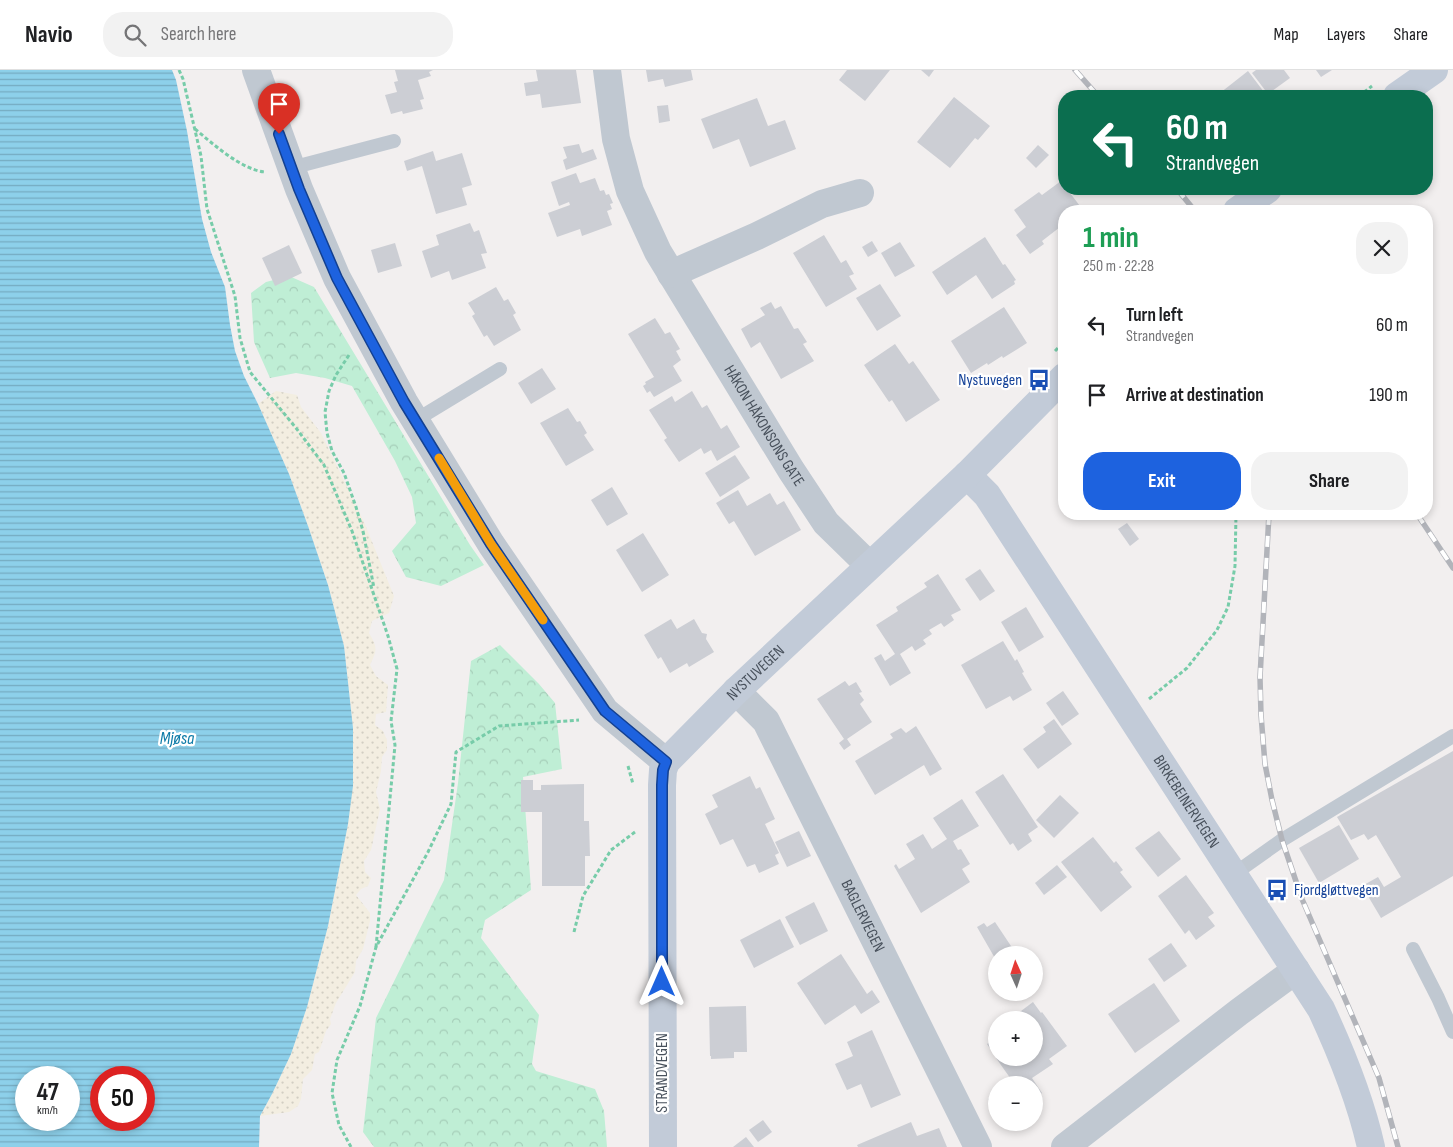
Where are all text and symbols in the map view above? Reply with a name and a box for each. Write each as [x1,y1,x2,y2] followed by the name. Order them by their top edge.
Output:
[103,12,453,57] search box
[25,20,73,49] text: Navio
[121,21,149,49] icon: search
[161,23,236,46] text: Search here
[1274,24,1299,45] text: Map
[1327,24,1366,45] text: Layers
[1394,24,1428,45] text: Share
[258,83,300,134] pin
[265,90,293,118] icon: arrive
[1166,107,1228,150] text: 60 m
[1083,110,1148,175] icon: left
[1166,150,1259,177] text: Strandvegen
[1083,220,1139,256] text: 1 min
[1356,222,1408,274] button: close
[1083,257,1154,276] text: 250 m · 22:28
[1126,304,1183,327] text: Turn left
[1083,311,1111,339] icon: left
[1376,314,1408,337] text: 60 m
[1126,327,1194,346] text: Strandvegen
[720,362,808,490] street label: HÅKON HÅKONSONS GATE
[1026,367,1052,393] bus stop icon: Nystuvegen
[958,371,1022,390] place label: Nystuvegen
[1083,381,1111,409] icon: arrive
[1126,384,1264,407] text: Arrive at destination
[1369,384,1408,407] text: 190 m
[1083,452,1241,510] button: Exit
[1251,452,1408,510] button: Share
[723,641,788,704] street label: NYSTUVEGEN
[160,728,195,749] water label: Mjøsa
[1149,752,1223,852] street label: BIRKEBEINERVEGEN
[837,877,889,955] street label: BAGLERVEGEN
[1264,877,1290,903] bus stop icon: Fjordgløttvegen
[1294,881,1379,900] place label: Fjordgløttvegen
[988,946,1042,1001] north arrow
[988,946,1043,1131] map controls
[635,955,687,1007] position arrow
[988,1011,1043,1066] button: +
[653,1033,672,1113] street label: STRANDVEGEN
[90,1066,155,1131] speed limit sign: 50
[988,1076,1043,1131] button: −
[36,1077,59,1108] text: 47
[37,1103,58,1118] text: km/h

